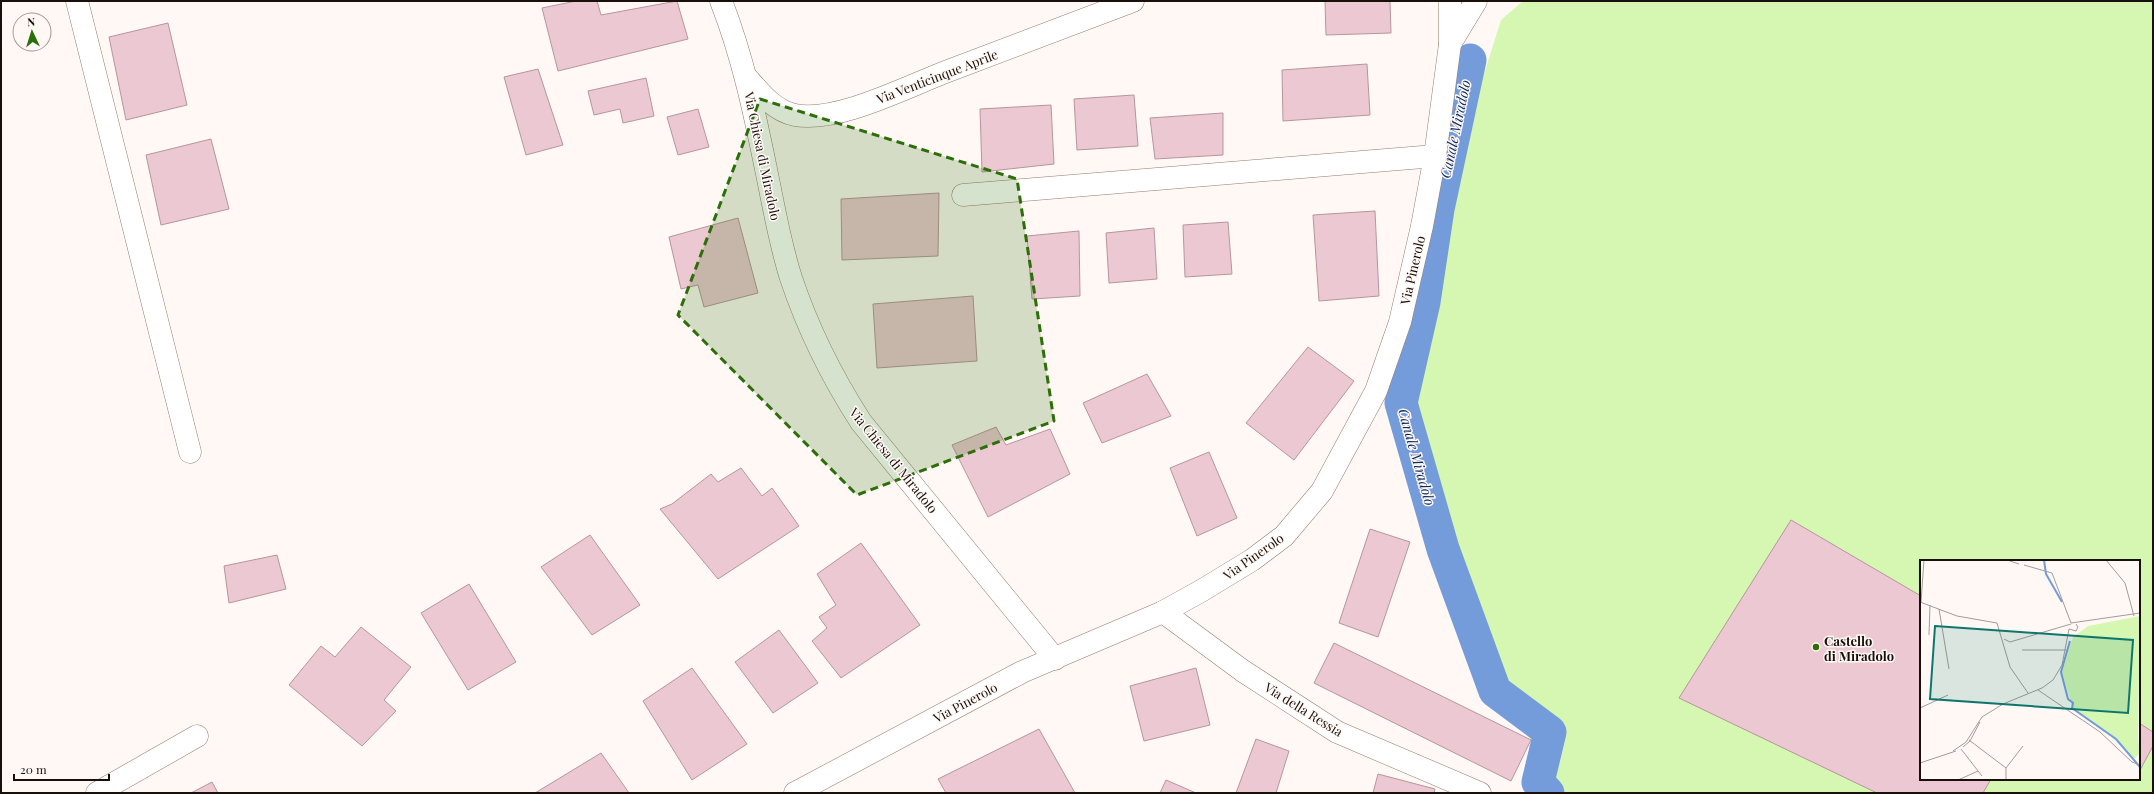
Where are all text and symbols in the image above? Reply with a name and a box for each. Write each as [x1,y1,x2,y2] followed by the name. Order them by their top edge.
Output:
[12,12,52,52] north arrow
[27,14,36,29] text: N
[873,45,1000,107] street label: Via Venticinque Aprile
[1435,78,1475,180] water label: Canale Miradolo
[741,89,785,222] street label: Via Chiesa di Miradolo
[1396,234,1428,307] street label: Via Pinerolo
[846,403,942,516] street label: Via Chiesa di Miradolo
[1394,406,1440,508] water label: Canale Miradolo
[1219,529,1287,584] street label: Via Pinerolo
[1920,560,2140,780] inset map
[1824,632,1894,664] place label: Castello di Miradolo
[1811,642,1821,652] marker: Castello di Miradolo
[929,678,1000,726] street label: Via Pinerolo
[1261,678,1347,740] street label: Via della Ressia
[14,756,109,782] scale bar
[20,761,47,777] text: 20 m

